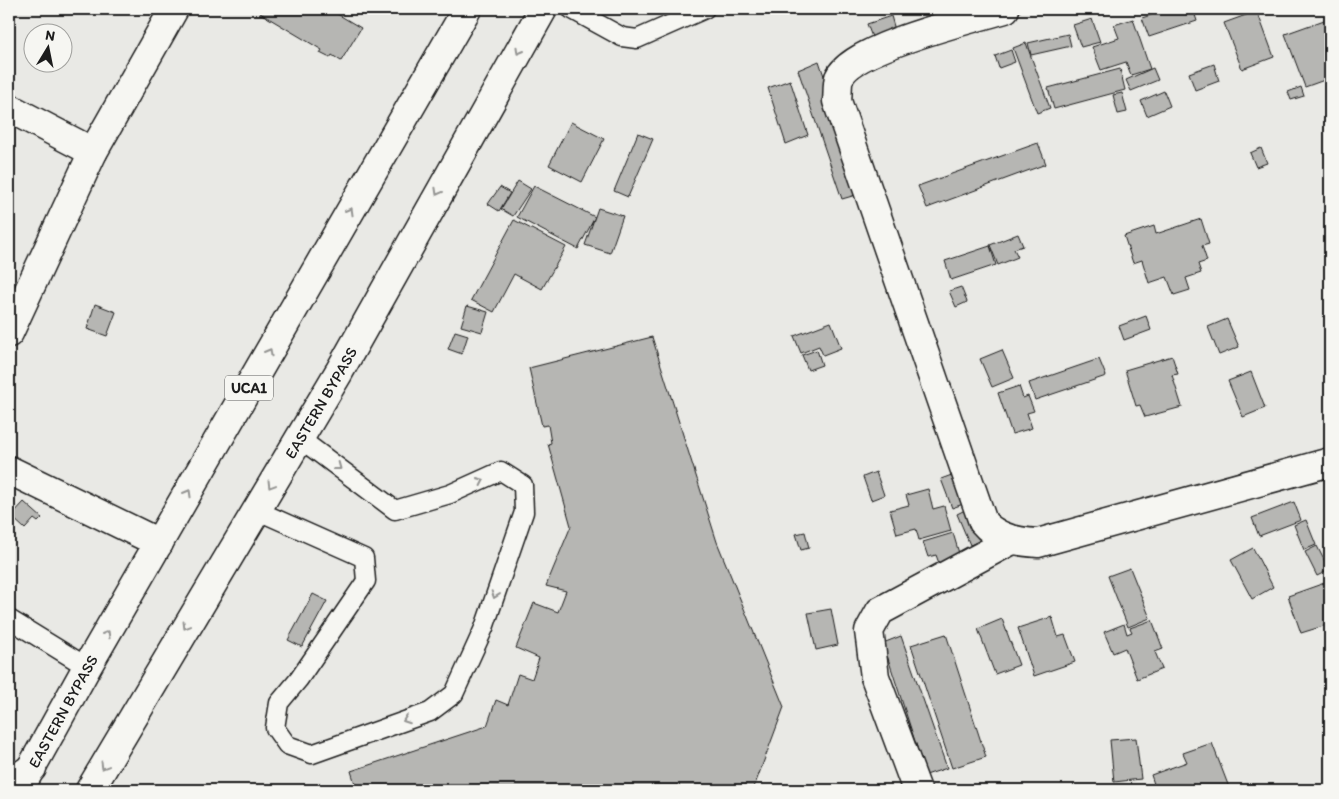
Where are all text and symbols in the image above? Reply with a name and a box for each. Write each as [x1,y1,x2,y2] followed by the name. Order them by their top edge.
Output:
[22,22,72,72] north arrow
[44,26,56,45] text: N
[515,46,525,55] one-way arrow
[434,187,444,196] one-way arrow
[344,208,354,217] one-way arrow
[280,343,361,462] street label: EASTERN BYPASS
[263,348,273,357] one-way arrow
[225,376,273,400] road number: UCA1
[332,462,341,470] one-way arrow
[476,477,485,487] one-way arrow
[267,480,277,489] one-way arrow
[182,489,192,498] one-way arrow
[491,590,501,599] one-way arrow
[183,621,193,630] one-way arrow
[100,630,110,639] one-way arrow
[24,651,102,771] street label: EASTERN BYPASS
[403,714,411,724] one-way arrow
[100,761,110,770] one-way arrow

